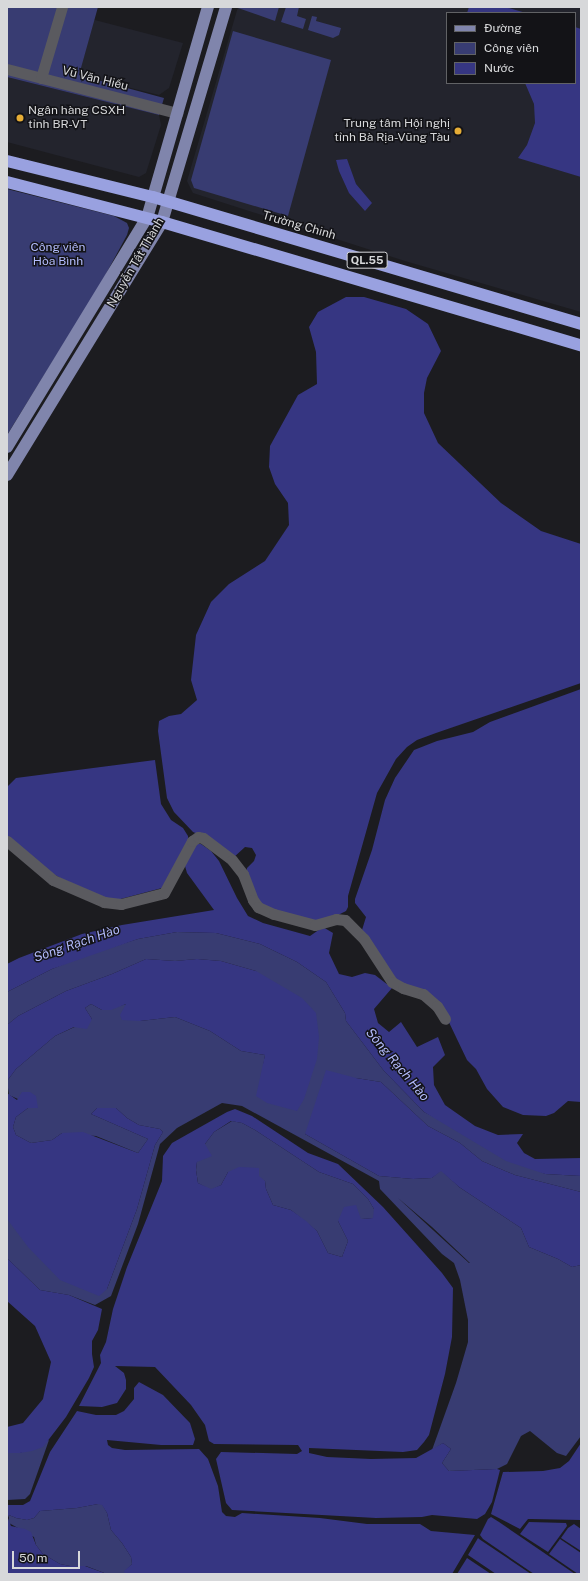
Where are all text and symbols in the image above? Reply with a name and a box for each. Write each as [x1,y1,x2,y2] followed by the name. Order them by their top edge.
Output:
[446,12,576,84] legend
[484,21,522,35] text: Đường
[484,41,539,55] text: Công viên
[484,61,514,75] text: Nước
[60,64,130,94] street label: Vũ Văn Hiếu
[28,104,125,132] place label: Ngân hàng CSXH tỉnh BR-VT
[15,113,25,123] marker: Ngân hàng CSXH tỉnh BR-VT
[334,117,450,145] place label: Trung tâm Hội nghị tỉnh Bà Rịa-Vũng Tàu
[453,126,463,136] marker: Trung tâm Hội nghị tỉnh Bà Rịa-Vũng Tàu
[261,209,337,243] street label: Trường Chinh
[105,216,167,310] street label: Nguyễn Tất Thành
[30,241,86,269] park label: Công viên Hòa Bình
[346,251,388,269] road number: QL.55
[32,922,122,966] water label: Sông Rạch Hào
[362,1025,432,1105] water label: Sông Rạch Hào
[14,1543,82,1569] scale bar
[19,1551,47,1565] text: 50 m

